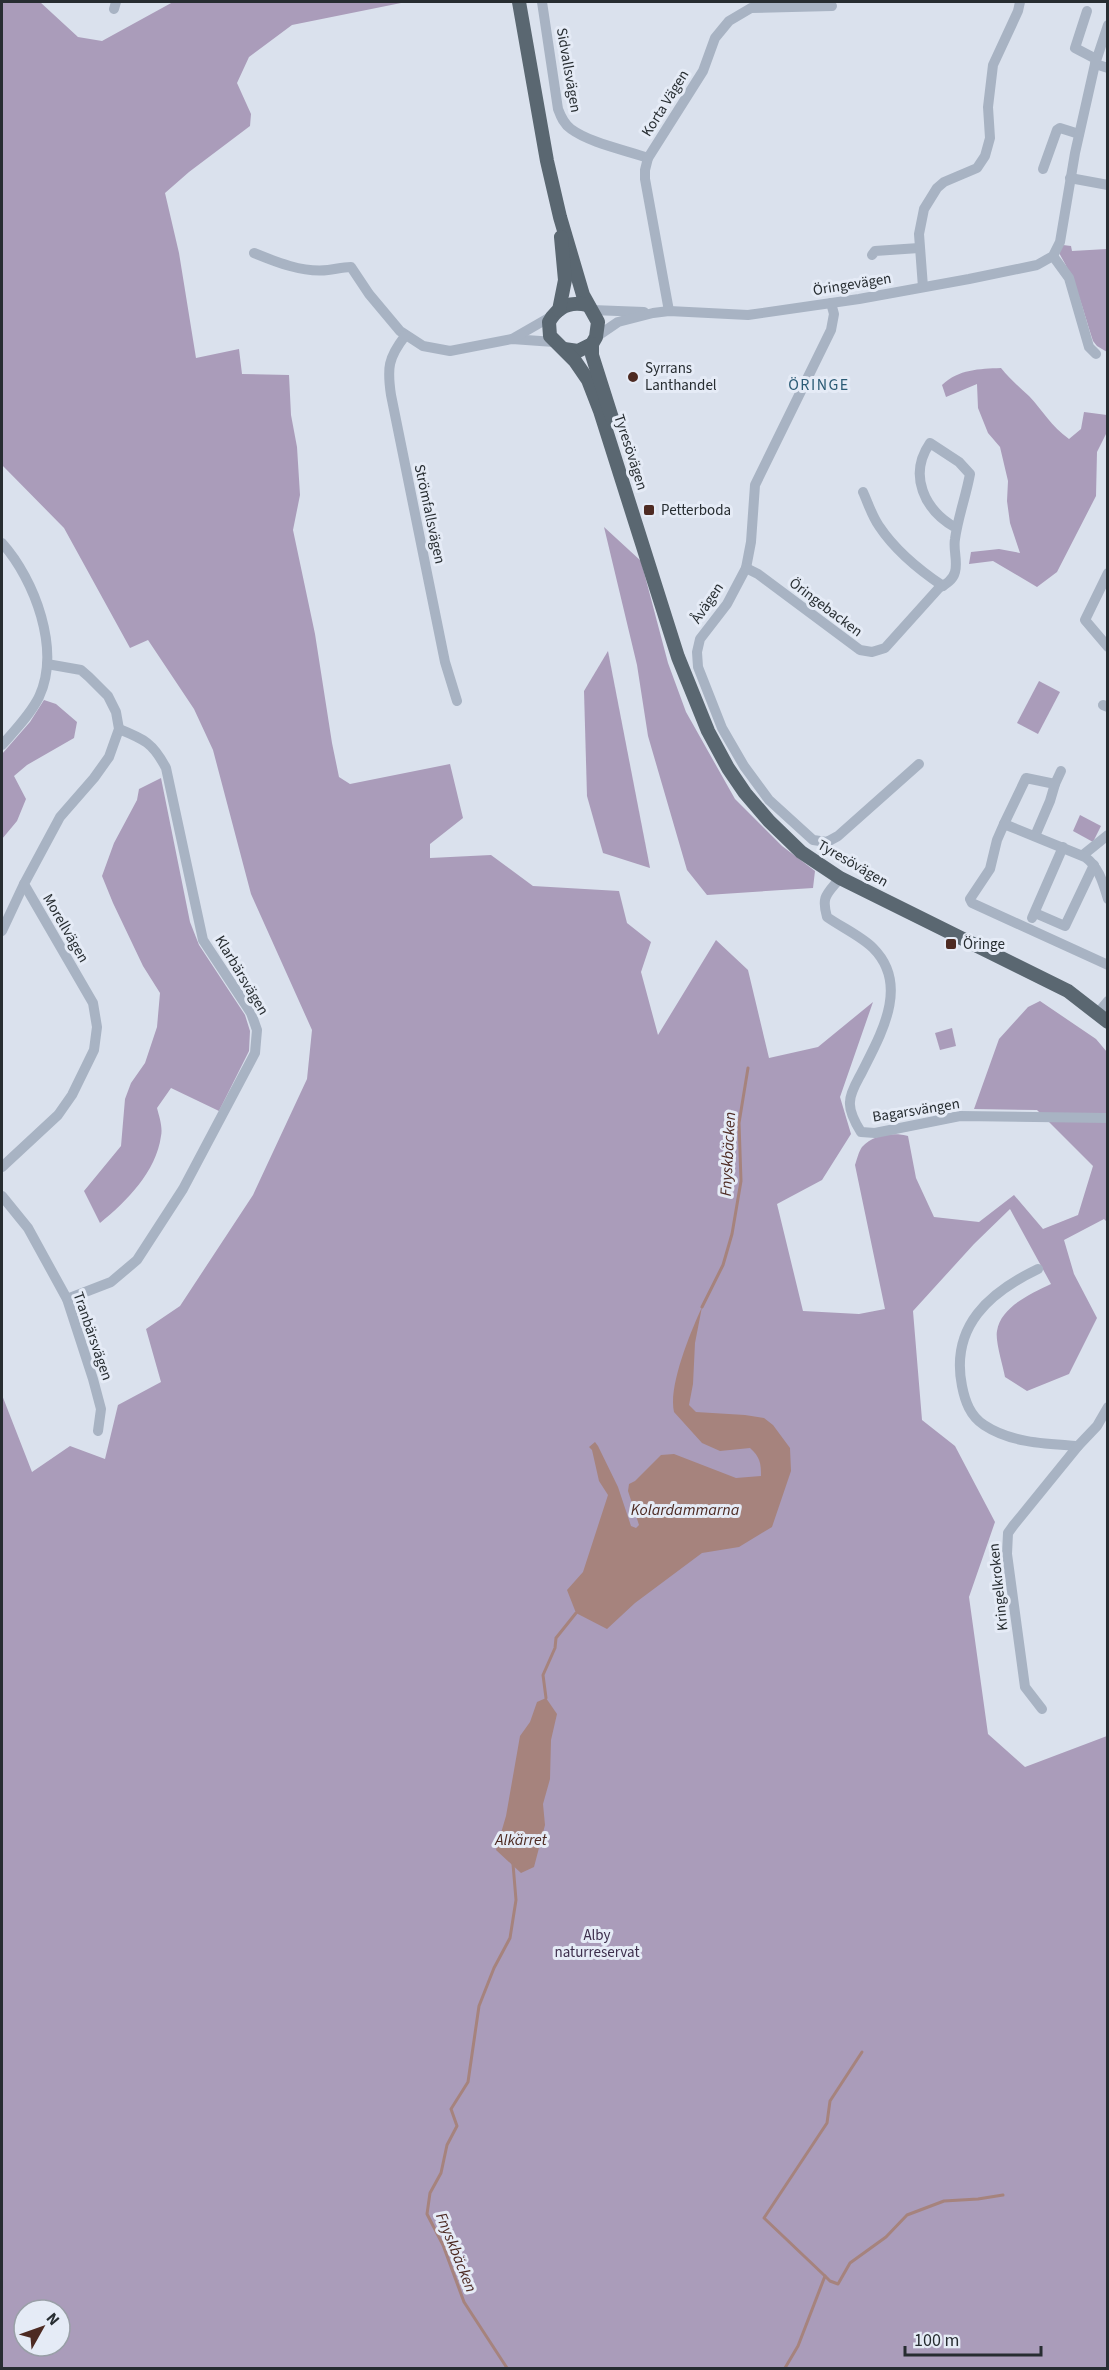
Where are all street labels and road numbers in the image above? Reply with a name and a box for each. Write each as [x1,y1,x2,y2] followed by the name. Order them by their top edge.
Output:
[551,26,586,114] street label: Sidvallsvägen
[637,66,694,141] street label: Korta Vägen
[811,268,893,301] street label: Öringevägen
[608,411,653,493] street label: Tyresövägen
[409,462,450,566] street label: Strömfallsvägen
[785,573,867,642] street label: Öringebacken
[686,579,729,628] street label: Åvägen
[813,835,892,892] street label: Tyresövägen
[37,890,94,967] street label: Morellvägen
[209,931,274,1019] street label: Klarbärsvägen
[871,1093,961,1128] street label: Bagarsvängen
[68,1289,117,1383] street label: Tranbärsvägen
[983,1542,1014,1632] street label: Kringelkroken

